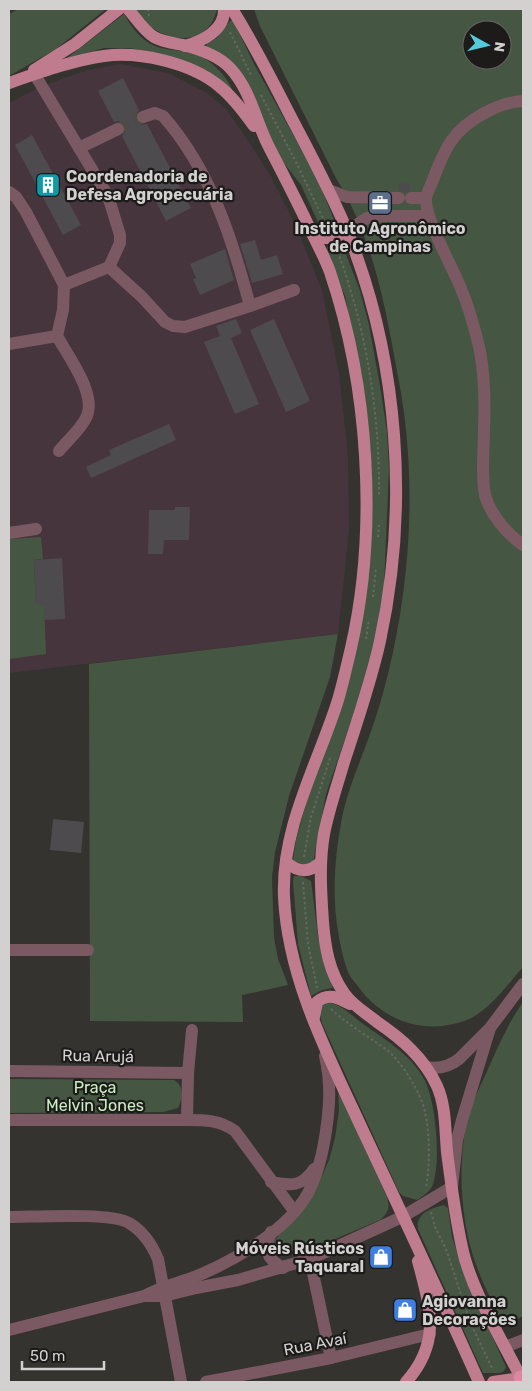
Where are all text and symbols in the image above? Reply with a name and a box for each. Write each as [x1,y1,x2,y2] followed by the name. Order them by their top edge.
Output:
[462,20,512,70] north arrow
[490,41,508,53] text: N
[66,167,233,204] place label: Coordenadoria de Defesa Agropecuária
[35,172,61,198] building icon: Coordenadoria de Defesa Agropecuária
[367,190,393,216] office icon: Instituto Agronômico de Campinas
[294,219,466,256] place label: Instituto Agronômico de Campinas
[62,1046,134,1066] street label: Rua Arujá
[46,1078,144,1115] park label: Praça Melvin Jones
[236,1239,364,1276] place label: Móveis Rústicos Taquaral
[368,1244,394,1270] shop icon: Móveis Rústicos Taquaral
[422,1292,516,1329] place label: Agiovanna Decorações
[392,1297,418,1323] shop icon: Agiovanna Decorações
[282,1328,349,1359] street label: Rua Avaí
[22,1338,105,1370] scale bar
[30,1347,65,1365] text: 50 m

